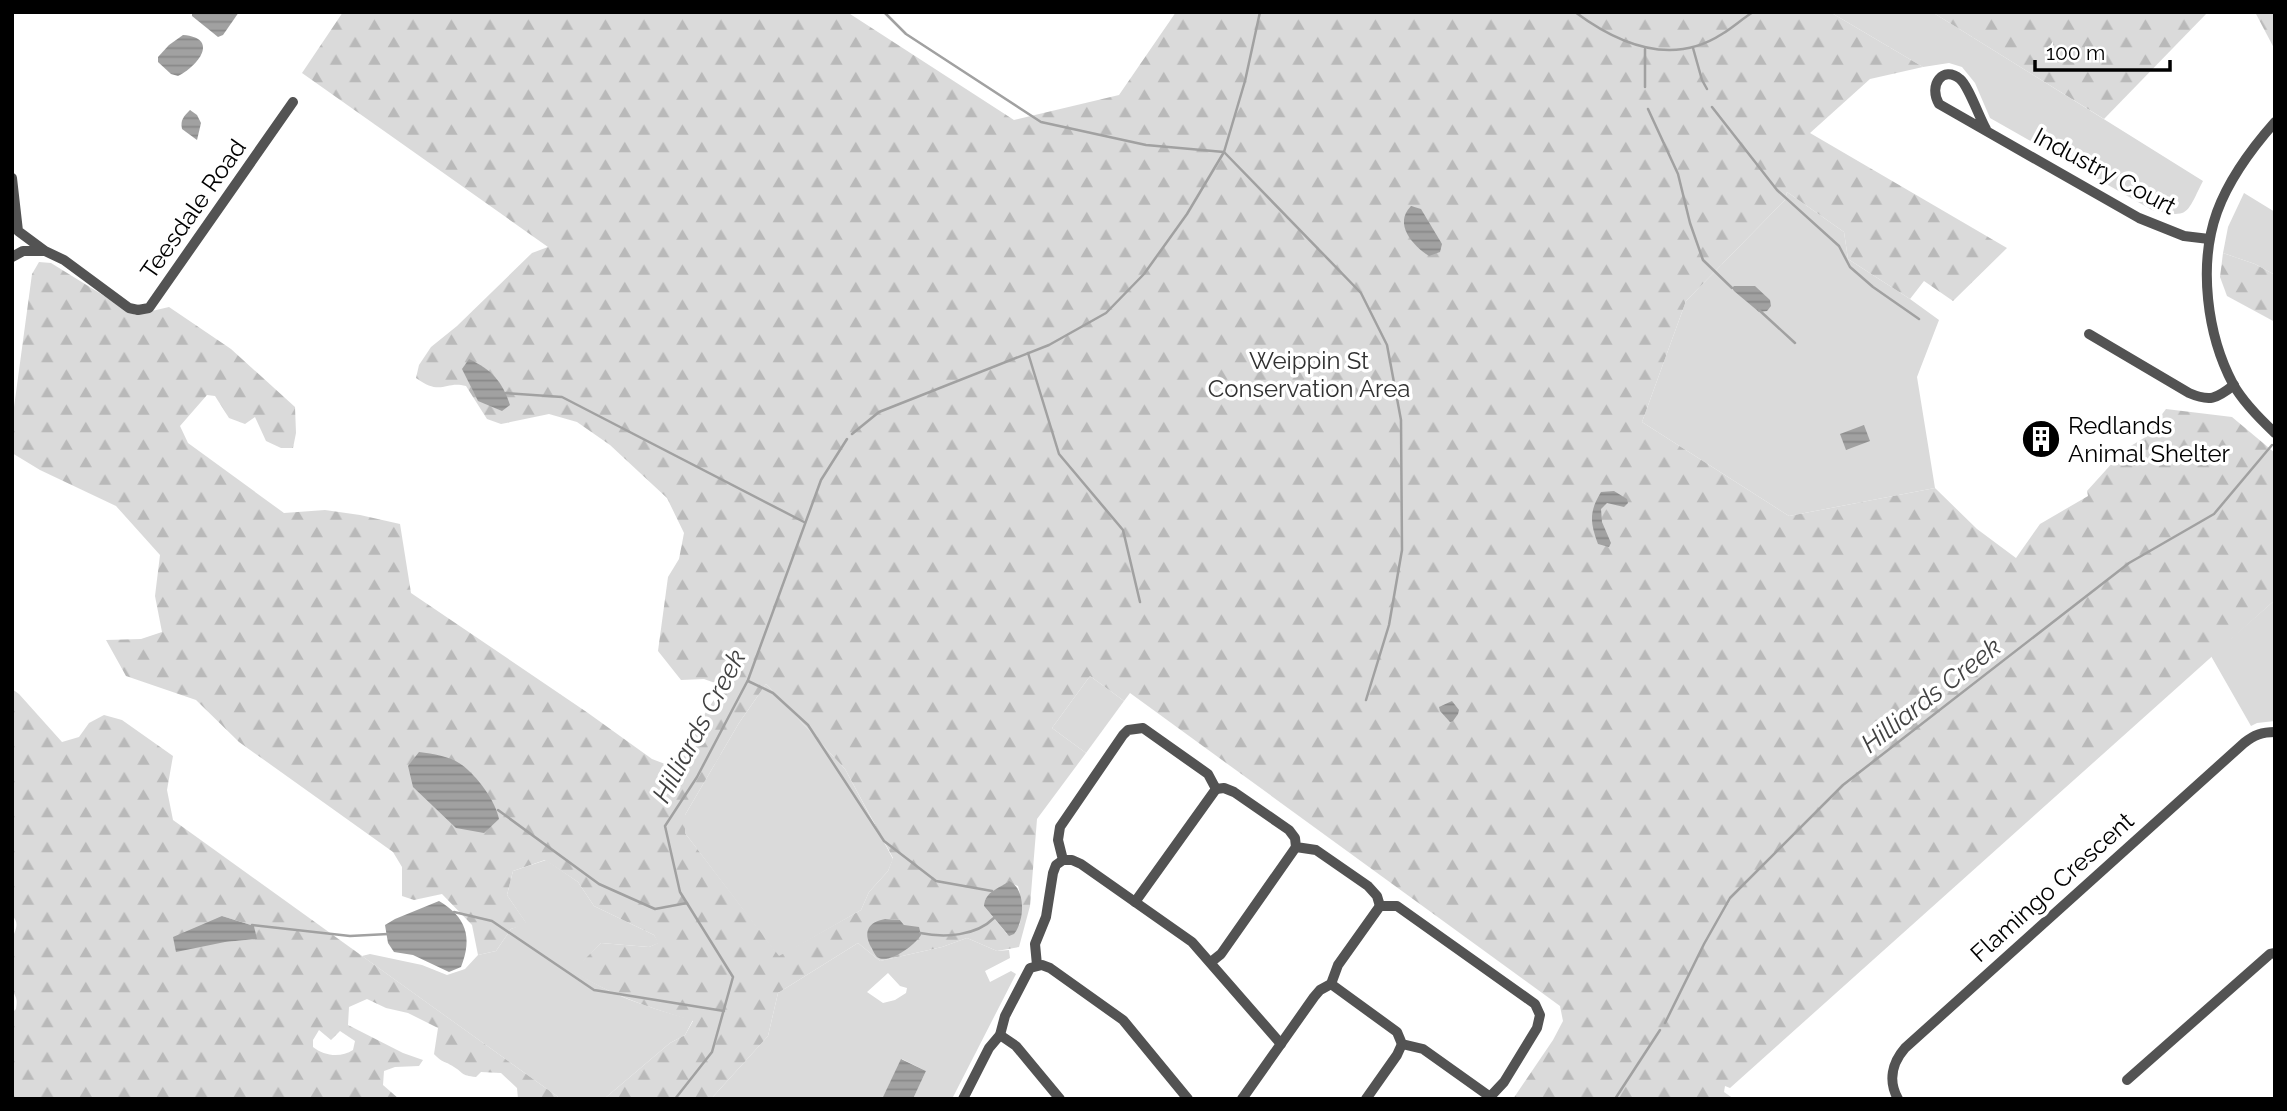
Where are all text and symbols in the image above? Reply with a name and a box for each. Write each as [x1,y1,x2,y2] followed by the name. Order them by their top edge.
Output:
[2035,28,2170,72] scale bar
[2046,40,2105,65] text: 100 m
[2029,121,2181,221] street label: Industry Court
[134,133,252,285] street label: Teesdale Road
[1208,346,1410,403] park label: Weippin St Conservation Area
[2068,411,2231,468] place label: Redlands Animal Shelter
[2020,418,2062,460] building icon: Redlands Animal Shelter
[1855,631,2007,759] water label: Hilliards Creek
[646,644,752,808] water label: Hilliards Creek
[1964,806,2140,968] street label: Flamingo Crescent

